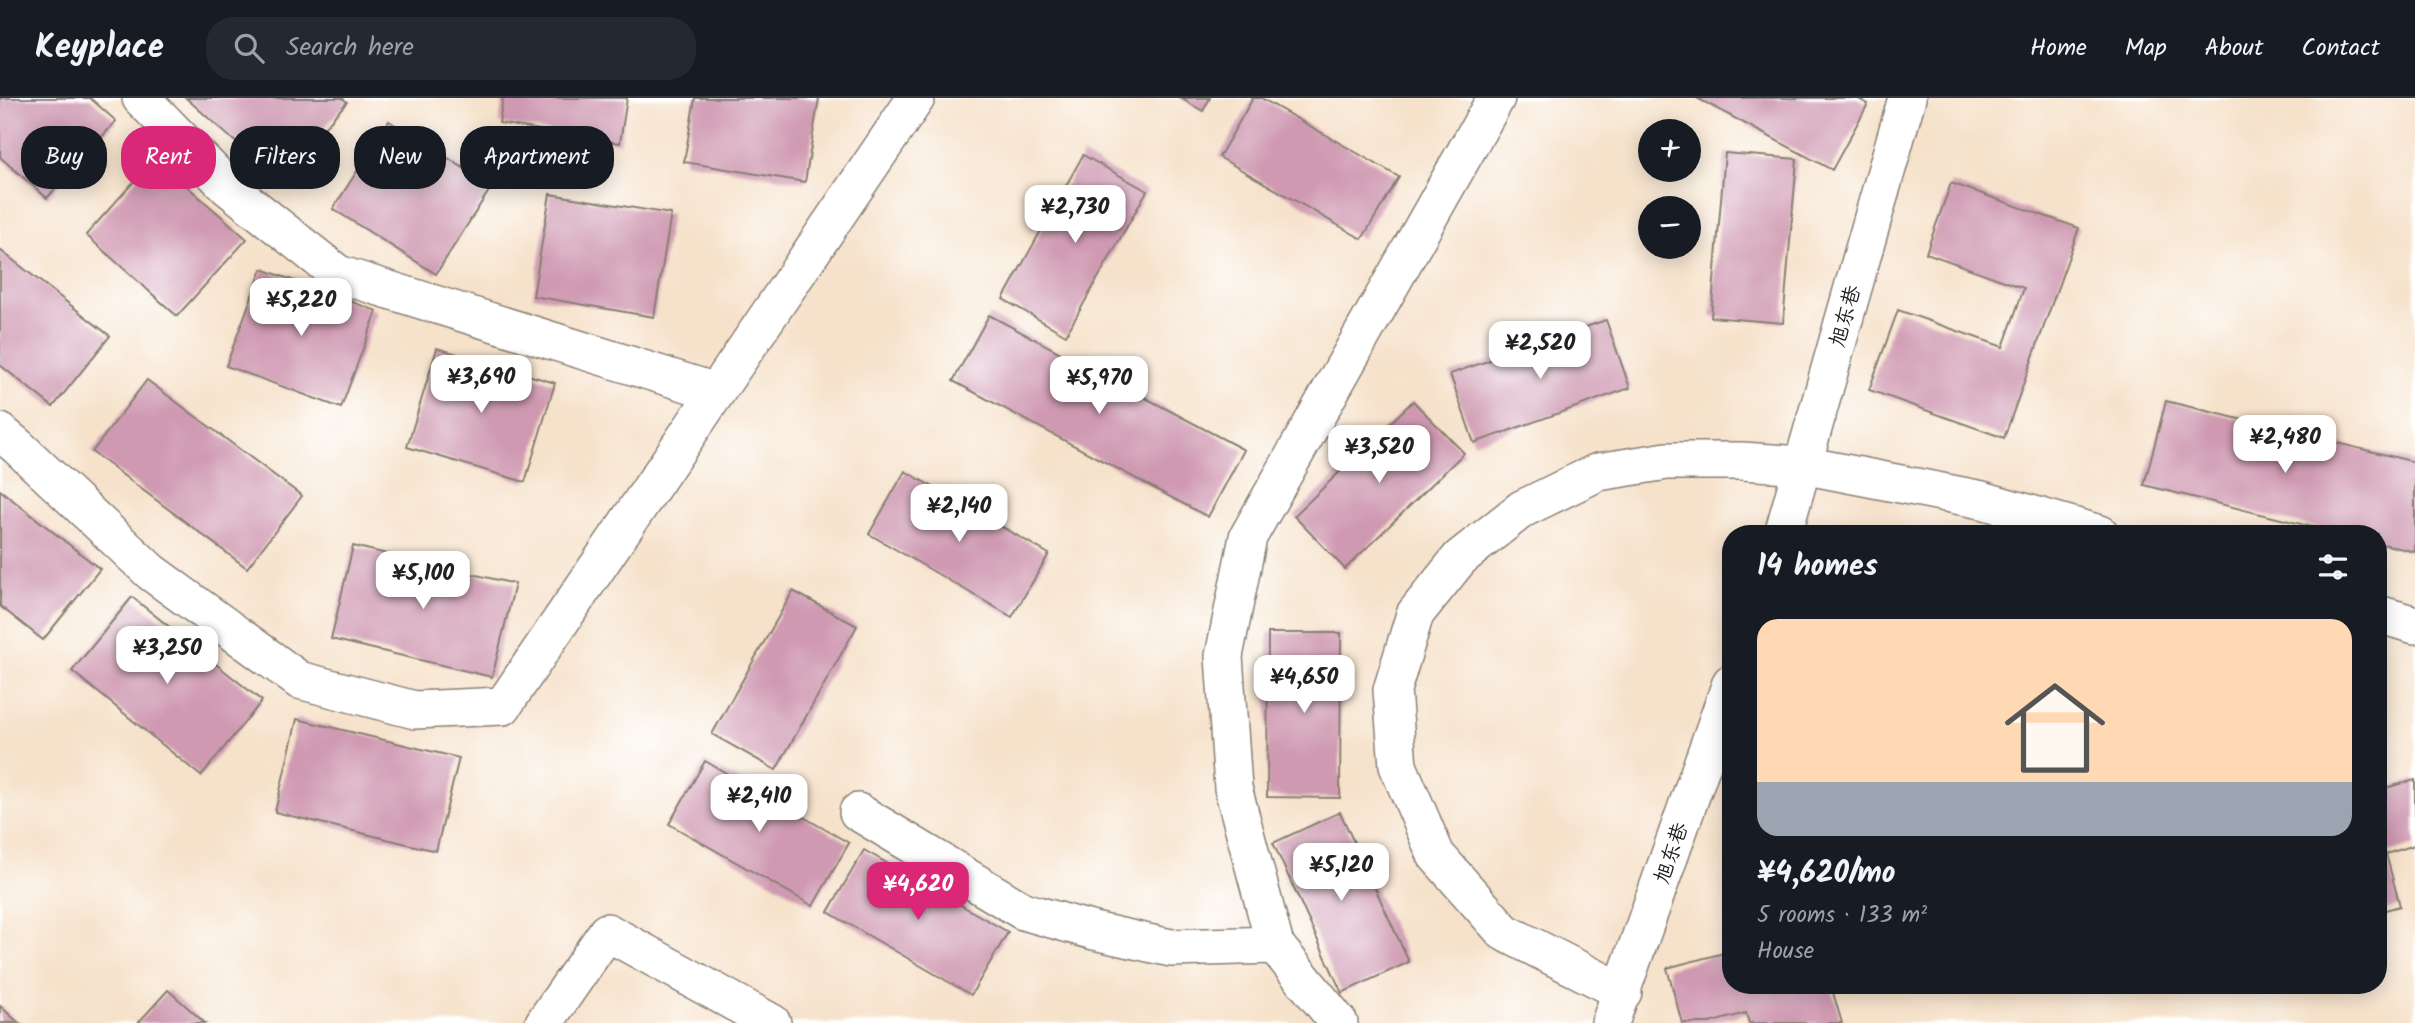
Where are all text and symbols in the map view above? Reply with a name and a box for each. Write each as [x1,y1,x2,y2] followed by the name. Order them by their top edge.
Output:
[206,17,696,80] search box
[35,22,164,75] text: Keyplace
[286,27,414,69] text: Search here
[230,29,268,67] icon: search
[2030,29,2087,68] text: Home
[2125,29,2167,68] text: Map
[2205,29,2263,68] text: About
[2301,29,2380,68] text: Contact
[1638,119,1701,259] map controls
[1638,119,1701,182] button: +
[21,126,107,189] chip: Buy
[121,126,216,189] chip: Rent
[230,126,340,189] chip: Filters
[354,126,446,189] chip: New
[460,126,614,189] chip: Apartment
[1018,186,1132,245] pin: ¥2,730
[1041,190,1109,226] text: ¥2,730
[1638,196,1701,259] button: −
[244,278,358,338] pin: ¥5,220
[1822,282,1871,351] street label: 旭东巷
[266,283,336,319] text: ¥5,220
[1483,322,1597,381] pin: ¥2,520
[1505,326,1575,362] text: ¥2,520
[424,356,538,415] pin: ¥3,690
[1042,356,1156,416] pin: ¥5,970
[447,360,515,396] text: ¥3,690
[1066,361,1132,397] text: ¥5,970
[2228,416,2342,475] pin: ¥2,480
[2249,420,2321,456] text: ¥2,480
[1322,426,1436,485] pin: ¥3,520
[1344,430,1414,466] text: ¥3,520
[902,484,1016,544] pin: ¥2,140
[927,489,991,525] text: ¥2,140
[1757,543,1878,591] text: 14 homes
[2314,548,2352,586] icon: filters
[366,552,480,611] pin: ¥5,100
[392,556,454,592] text: ¥5,100
[110,626,224,686] pin: ¥3,250
[132,631,202,667] text: ¥3,250
[1247,656,1361,715] pin: ¥4,650
[1270,660,1338,696] text: ¥4,650
[1992,665,2118,791] icon: home
[702,774,816,834] pin: ¥2,410
[727,779,791,815] text: ¥2,410
[1647,818,1698,889] street label: 旭东巷
[1284,844,1398,903] pin: ¥5,120
[1309,848,1373,884] text: ¥5,120
[1757,850,1896,898] text: ¥4,620/mo
[861,862,975,922] pin: ¥4,620
[883,867,953,903] text: ¥4,620
[1757,898,1927,934] text: 5 rooms · 133 m²
[1757,934,1814,970] text: House

